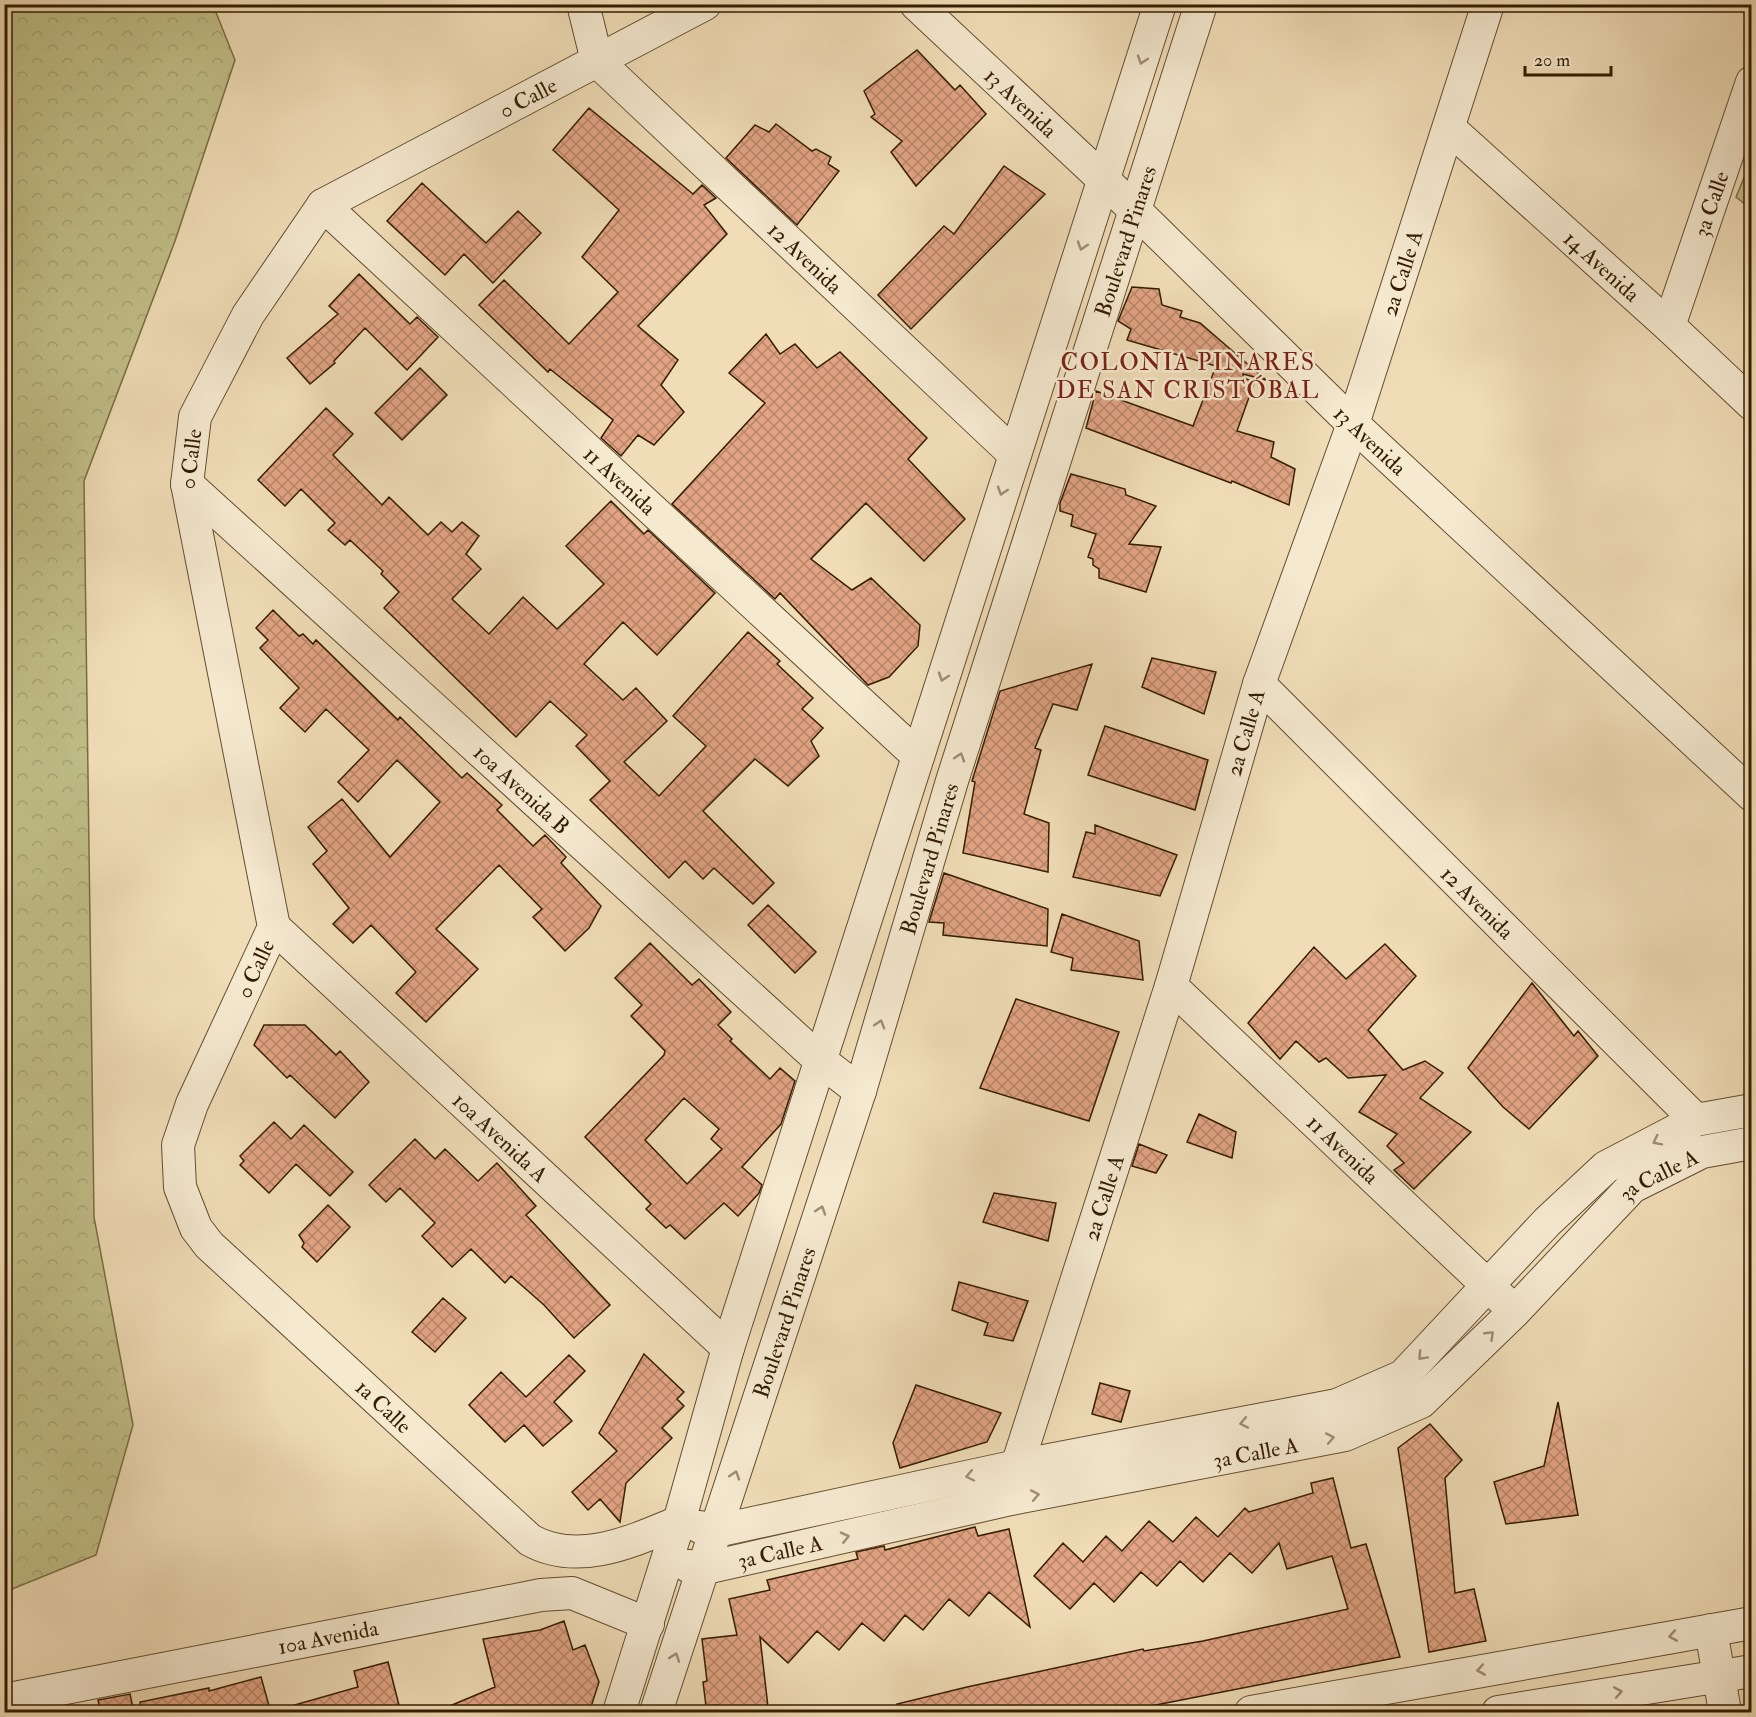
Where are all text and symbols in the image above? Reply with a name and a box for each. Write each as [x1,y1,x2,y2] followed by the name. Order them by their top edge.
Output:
[1525,39,1610,77] scale bar
[1534,49,1570,72] text: 20 m
[1137,54,1149,65] one-way arrow
[978,62,1064,145] street label: 13 Avenida
[494,71,562,125] street label: 0 Calle
[1089,162,1163,320] street label: Boulevard Pinares
[1687,168,1736,241] street label: 3a Calle
[761,216,849,301] street label: 12 Avenida
[1557,225,1646,309] street label: 14 Avenida
[1376,226,1430,320] street label: 2a Calle A
[1077,240,1090,251] one-way arrow
[1056,347,1320,406] district label: COLONIA PINARES DE SAN CRISTÓBAL
[1327,400,1413,482] street label: 13 Avenida
[173,427,208,492] street label: 0 Calle
[577,440,662,522] street label: 11 Avenida
[997,485,1009,496] one-way arrow
[938,671,950,682] one-way arrow
[1220,686,1272,780] street label: 2a Calle A
[467,739,575,841] street label: 10a Avenida B
[953,752,965,763] one-way arrow
[894,780,966,938] street label: Boulevard Pinares
[1434,860,1520,946] street label: 12 Avenida
[230,935,281,1003] street label: 0 Calle
[873,1019,885,1030] one-way arrow
[446,1087,554,1189] street label: 10a Avenida A
[1300,1109,1385,1191] street label: 11 Avenida
[1652,1133,1663,1145] one-way arrow
[1613,1143,1703,1208] street label: 3a Calle A
[1077,1151,1131,1244] street label: 2a Calle A
[814,1205,826,1216] one-way arrow
[747,1244,823,1402] street label: Boulevard Pinares
[1484,1331,1494,1342] one-way arrow
[1418,1349,1429,1359] one-way arrow
[349,1374,417,1440] street label: 1a Calle
[1239,1416,1249,1429] one-way arrow
[1211,1431,1301,1475] street label: 3a Calle A
[1324,1432,1334,1445] one-way arrow
[965,1469,975,1482] one-way arrow
[727,1470,740,1481] one-way arrow
[1030,1489,1040,1502] one-way arrow
[735,1529,825,1575] street label: 3a Calle A
[839,1531,849,1544] one-way arrow
[275,1614,382,1661] street label: 10a Avenida
[1668,1630,1678,1642] one-way arrow
[668,1652,681,1663] one-way arrow
[1476,1663,1486,1676] one-way arrow
[1613,1686,1623,1699] one-way arrow

